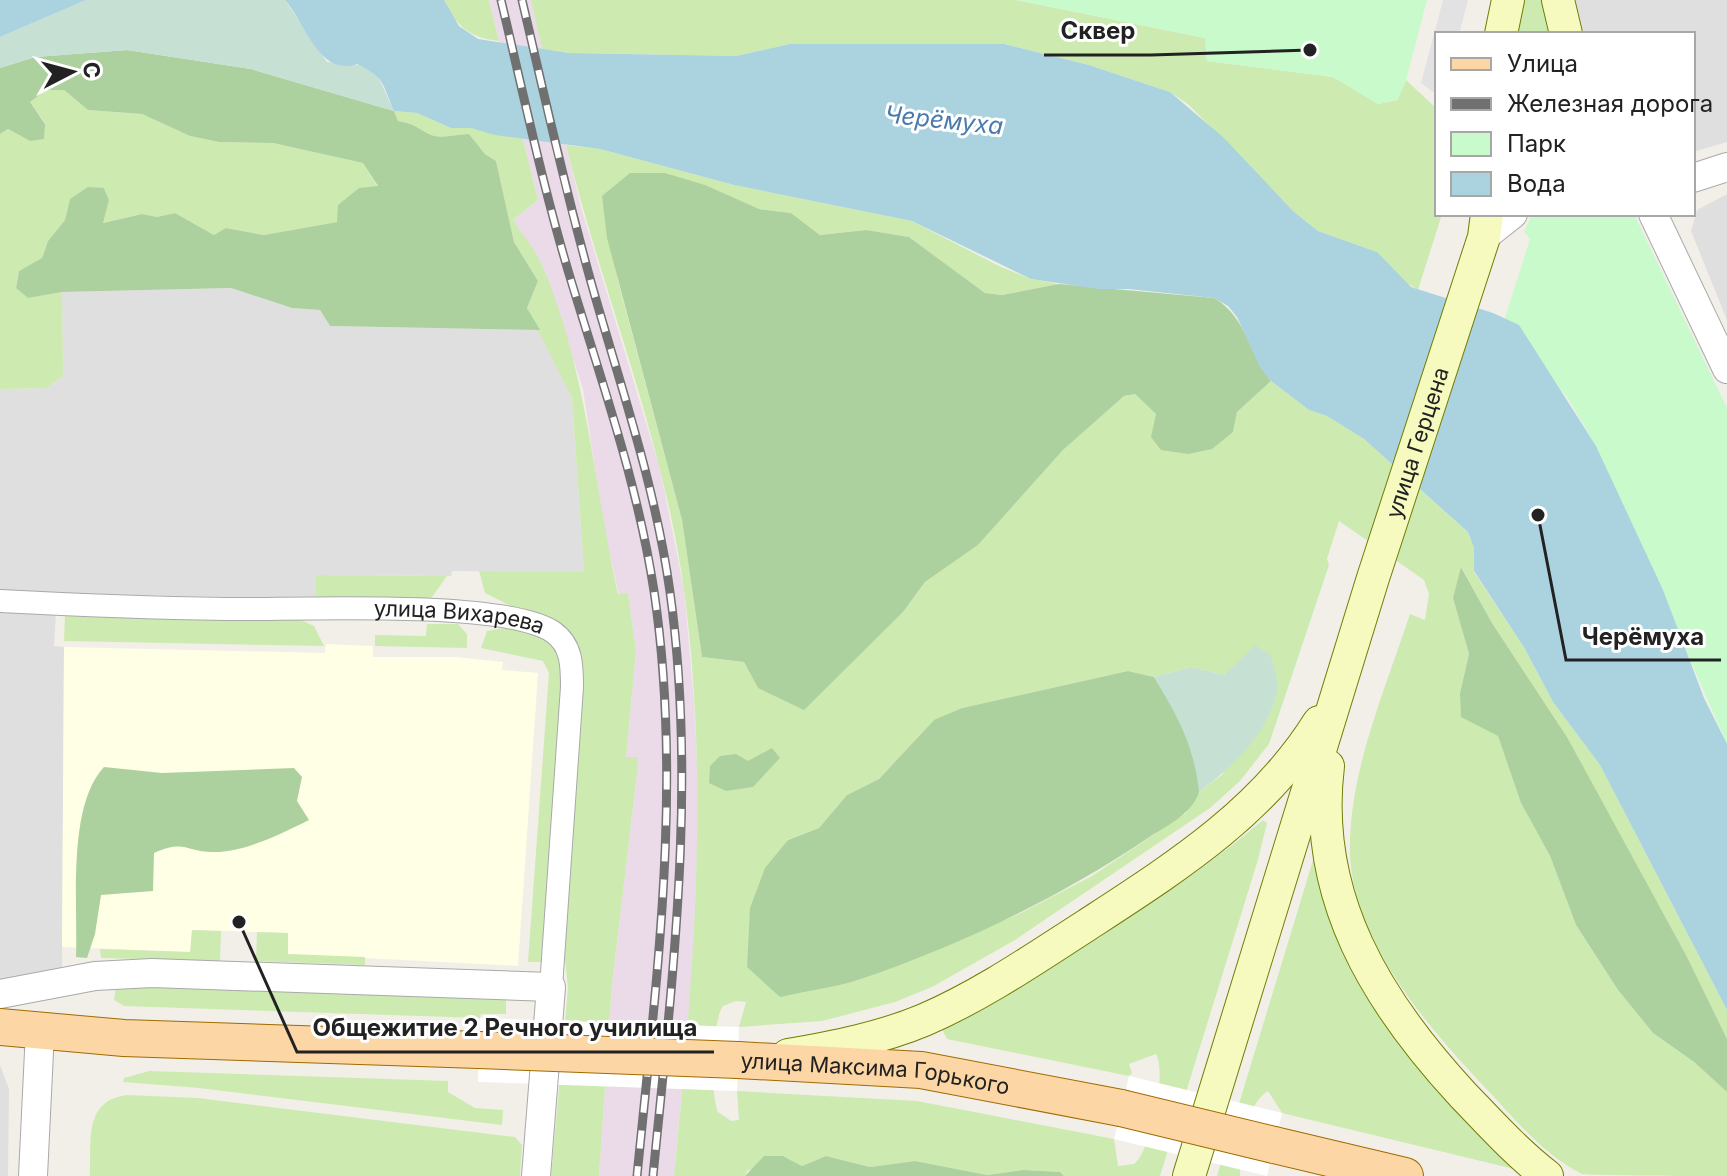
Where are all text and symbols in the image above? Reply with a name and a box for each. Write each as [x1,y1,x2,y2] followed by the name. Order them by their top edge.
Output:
[1044,7,1151,55] callout: Сквер
[1060,16,1136,45] text: Сквер
[32,32,112,112] north arrow
[1435,32,1695,216] legend
[1507,49,1578,78] text: Улица
[78,60,106,79] text: С
[1507,89,1713,118] text: Железная дорога
[884,99,1004,141] water label: Черёмуха
[1507,129,1566,158] text: Парк
[1507,169,1566,198] text: Вода
[1380,364,1454,522] street label: улица Герцена
[374,595,548,639] street label: улица Вихарева
[1566,612,1721,660] callout: Черёмуха
[1582,622,1704,651] text: Черёмуха
[297,1004,714,1052] callout: Общежитие 2 Речного училища
[313,1013,697,1042] text: Общежитие 2 Речного училища
[740,1047,1012,1100] street label: улица Максима Горького

